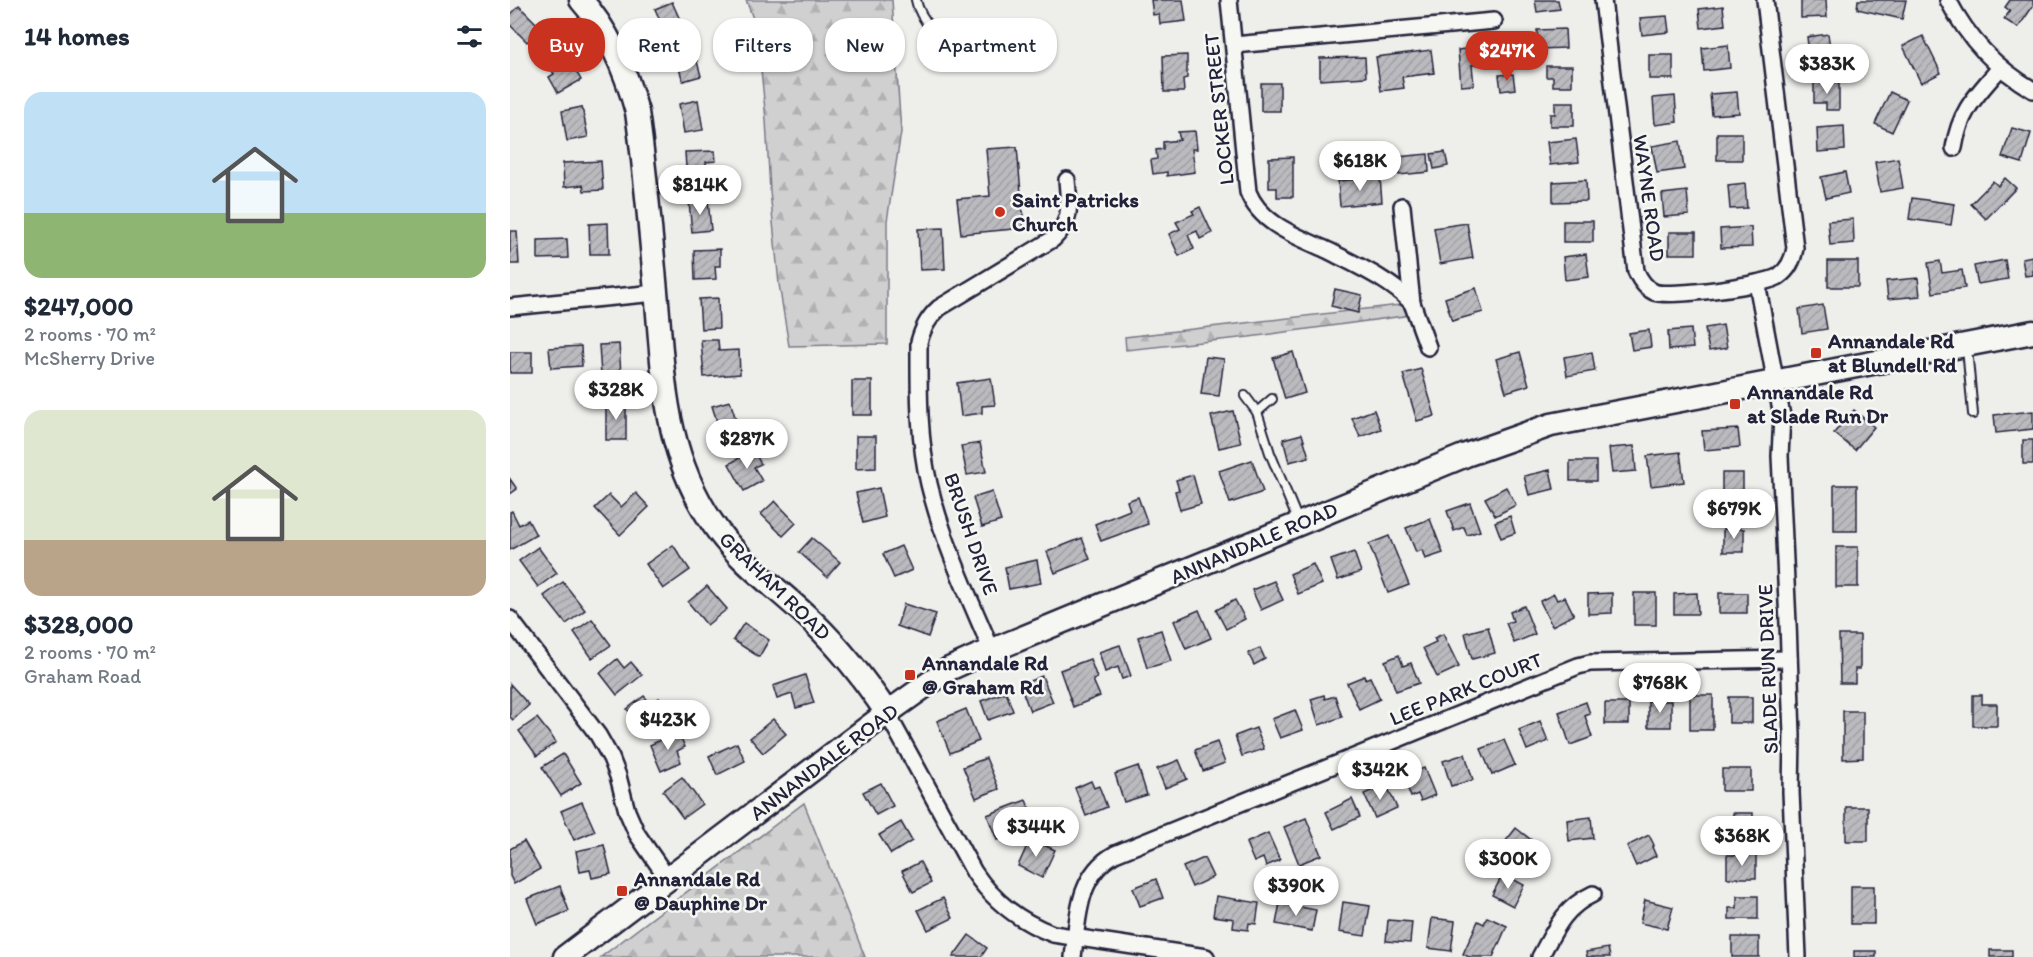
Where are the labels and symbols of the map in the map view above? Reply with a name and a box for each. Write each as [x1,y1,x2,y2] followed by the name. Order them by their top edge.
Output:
[1198,31,1239,186] street label: LOCKER STREET
[1465,31,1549,82] pin: $247K
[1785,44,1869,95] pin: $383K
[1628,133,1671,263] street label: WAYNE ROAD
[1318,141,1402,192] pin: $618K
[658,165,742,216] pin: $814K
[1012,187,1139,236] place label: Saint Patricks Church
[993,205,1007,219] marker: Saint Patricks Church
[1827,328,1957,377] place label: Annandale Rd at Blundell Rd
[1809,346,1823,360] marker: Annandale Rd at Blundell Rd
[574,370,658,421] pin: $328K
[1746,379,1889,428] place label: Annandale Rd at Slade Run Dr
[1728,397,1742,411] marker: Annandale Rd at Slade Run Dr
[705,419,789,470] pin: $287K
[939,470,1004,598] street label: BRUSH DRIVE
[1692,489,1776,540] pin: $679K
[1166,496,1341,589] street label: ANNANDALE ROAD
[714,526,837,645] street label: GRAHAM ROAD
[1752,583,1783,755] street label: SLADE RUN DRIVE
[1386,646,1546,731] street label: LEE PARK COURT
[921,650,1049,699] place label: Annandale Rd @ Graham Rd
[1618,663,1702,714] pin: $768K
[903,668,917,682] marker: Annandale Rd @ Graham Rd
[745,698,903,825] street label: ANNANDALE ROAD
[626,700,710,751] pin: $423K
[1338,750,1422,801] pin: $342K
[994,807,1078,858] pin: $344K
[1700,816,1784,867] pin: $368K
[1466,839,1550,890] pin: $300K
[633,866,768,916] place label: Annandale Rd @ Dauphine Dr
[1254,866,1338,917] pin: $390K
[615,884,629,898] marker: Annandale Rd @ Dauphine Dr

